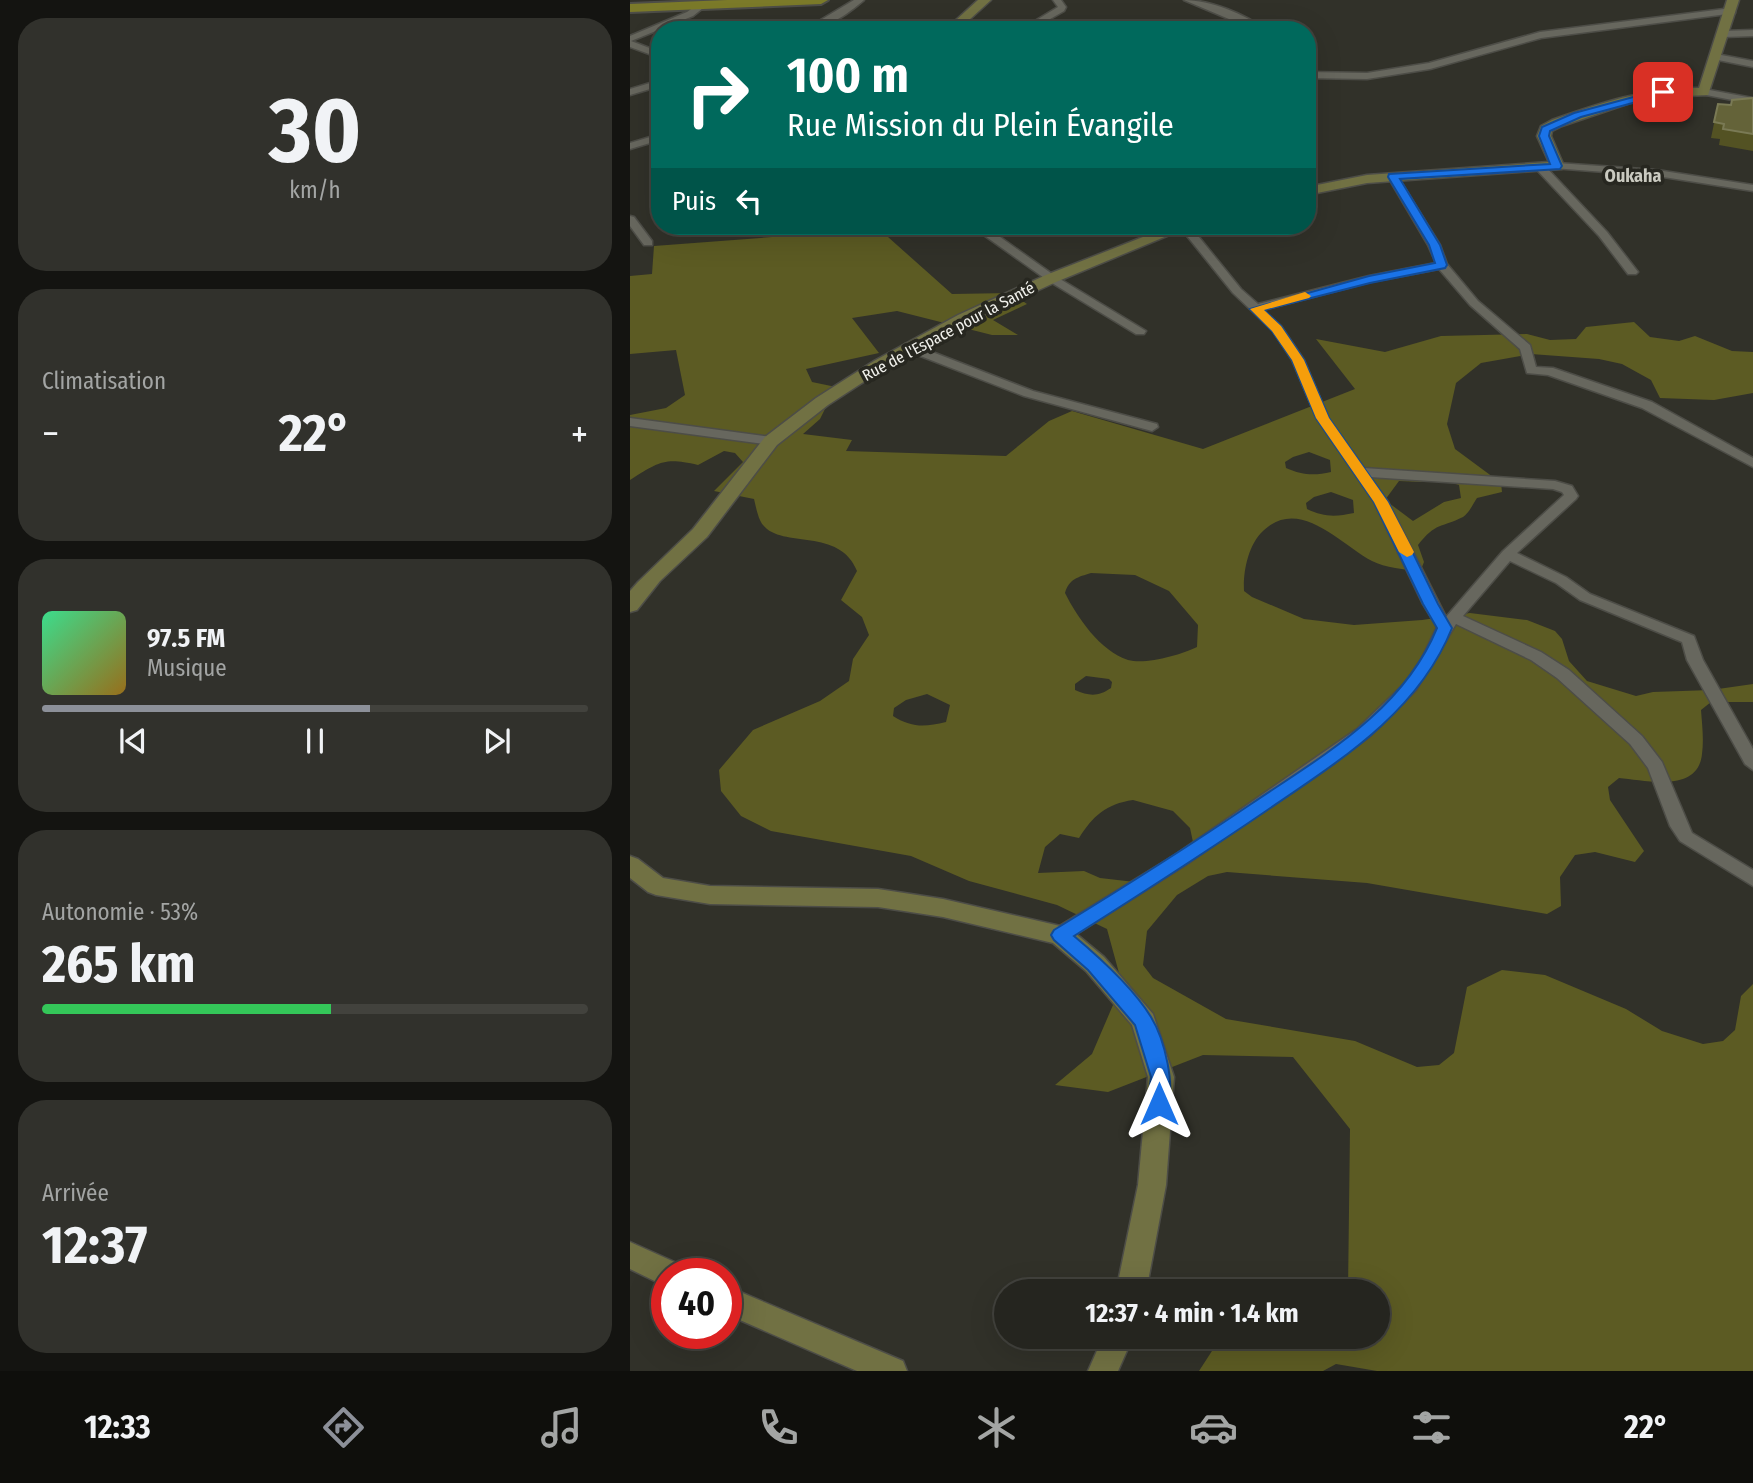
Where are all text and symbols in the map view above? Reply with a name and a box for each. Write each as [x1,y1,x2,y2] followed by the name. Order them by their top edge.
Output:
[787,46,909,105] text: 100 m
[672,49,763,140] icon: right
[1633,62,1693,122] pin
[1644,73,1682,111] icon: arrive
[269,76,361,185] text: 30
[787,106,1174,144] text: Rue Mission du Plein Évangile
[1605,165,1661,187] district label: Oukaha
[289,176,341,204] text: km/h
[730,182,768,220] icon: left
[672,186,716,217] text: Puis
[859,278,1038,385] street label: Rue de l'Espace pour la Santé
[42,367,166,395] text: Climatisation
[279,402,351,465] text: 22°
[42,411,59,457] text: −
[571,411,588,457] text: +
[147,623,225,654] text: 97.5 FM
[147,654,227,682] text: Musique
[114,722,152,760] icon: previous
[296,722,334,760] icon: pause
[478,722,516,760] icon: next
[42,898,198,926] text: Autonomie · 53%
[42,933,196,996] text: 265 km
[1122,1067,1196,1141] position arrow
[42,1179,109,1207] text: Arrivée
[42,1214,147,1277] text: 12:37
[651,1258,742,1349] speed limit sign: 40
[1085,1298,1299,1329] text: 12:37 · 4 min · 1.4 km
[319,1403,368,1452] icon: directions
[537,1403,586,1452] icon: music
[754,1403,803,1452] icon: phone
[972,1403,1021,1452] icon: climate
[1189,1403,1238,1452] icon: car
[1407,1403,1456,1452] icon: filters
[84,1408,151,1446] text: 12:33
[1624,1408,1669,1446] text: 22°

